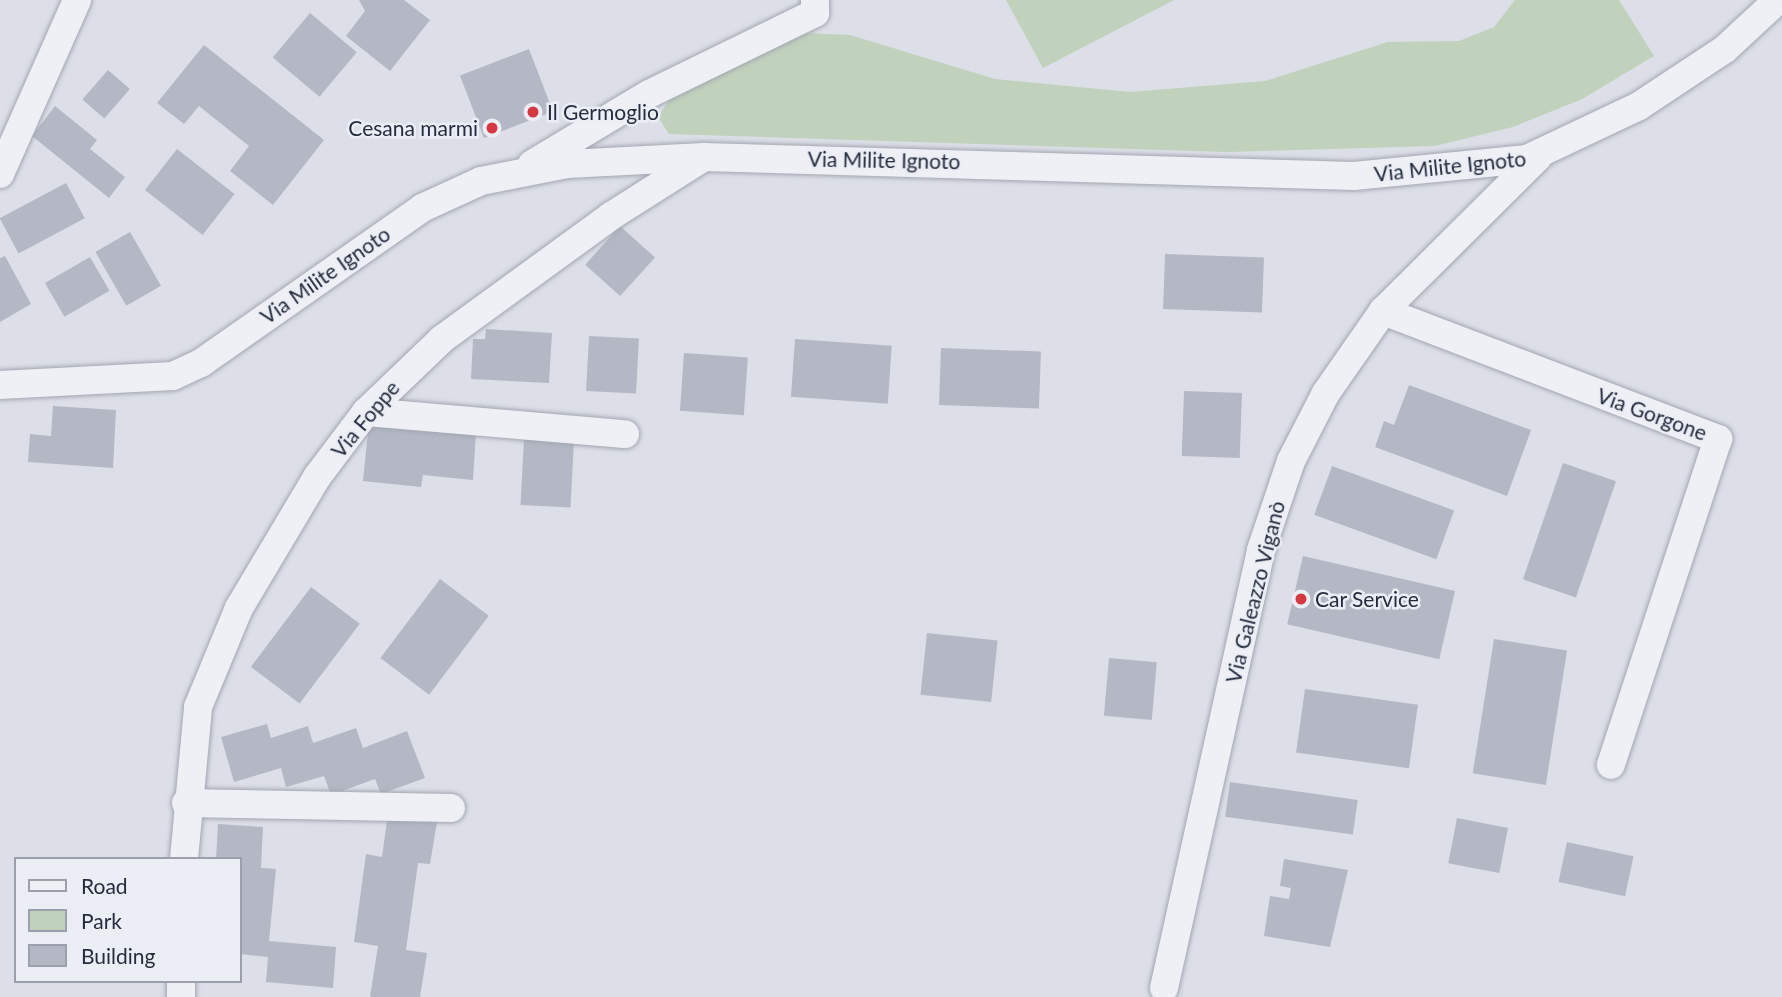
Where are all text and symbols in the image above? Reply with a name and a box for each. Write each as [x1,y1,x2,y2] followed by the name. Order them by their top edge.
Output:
[547,99,659,125] place label: Il Germoglio
[525,104,541,120] marker: Il Germoglio
[348,115,478,141] place label: Cesana marmi
[484,120,500,136] marker: Cesana marmi
[1373,145,1527,187] street label: Via Milite Ignoto
[807,146,961,174] street label: Via Milite Ignoto
[255,221,395,329] street label: Via Milite Ignoto
[326,375,404,463] street label: Via Foppe
[1594,382,1710,446] street label: Via Gorgone
[1220,498,1290,686] street label: Via Galeazzo Viganò
[1315,586,1419,612] place label: Car Service
[1293,591,1309,607] marker: Car Service
[14,857,242,983] legend
[81,873,128,898] text: Road
[81,908,122,933] text: Park
[81,943,156,968] text: Building

